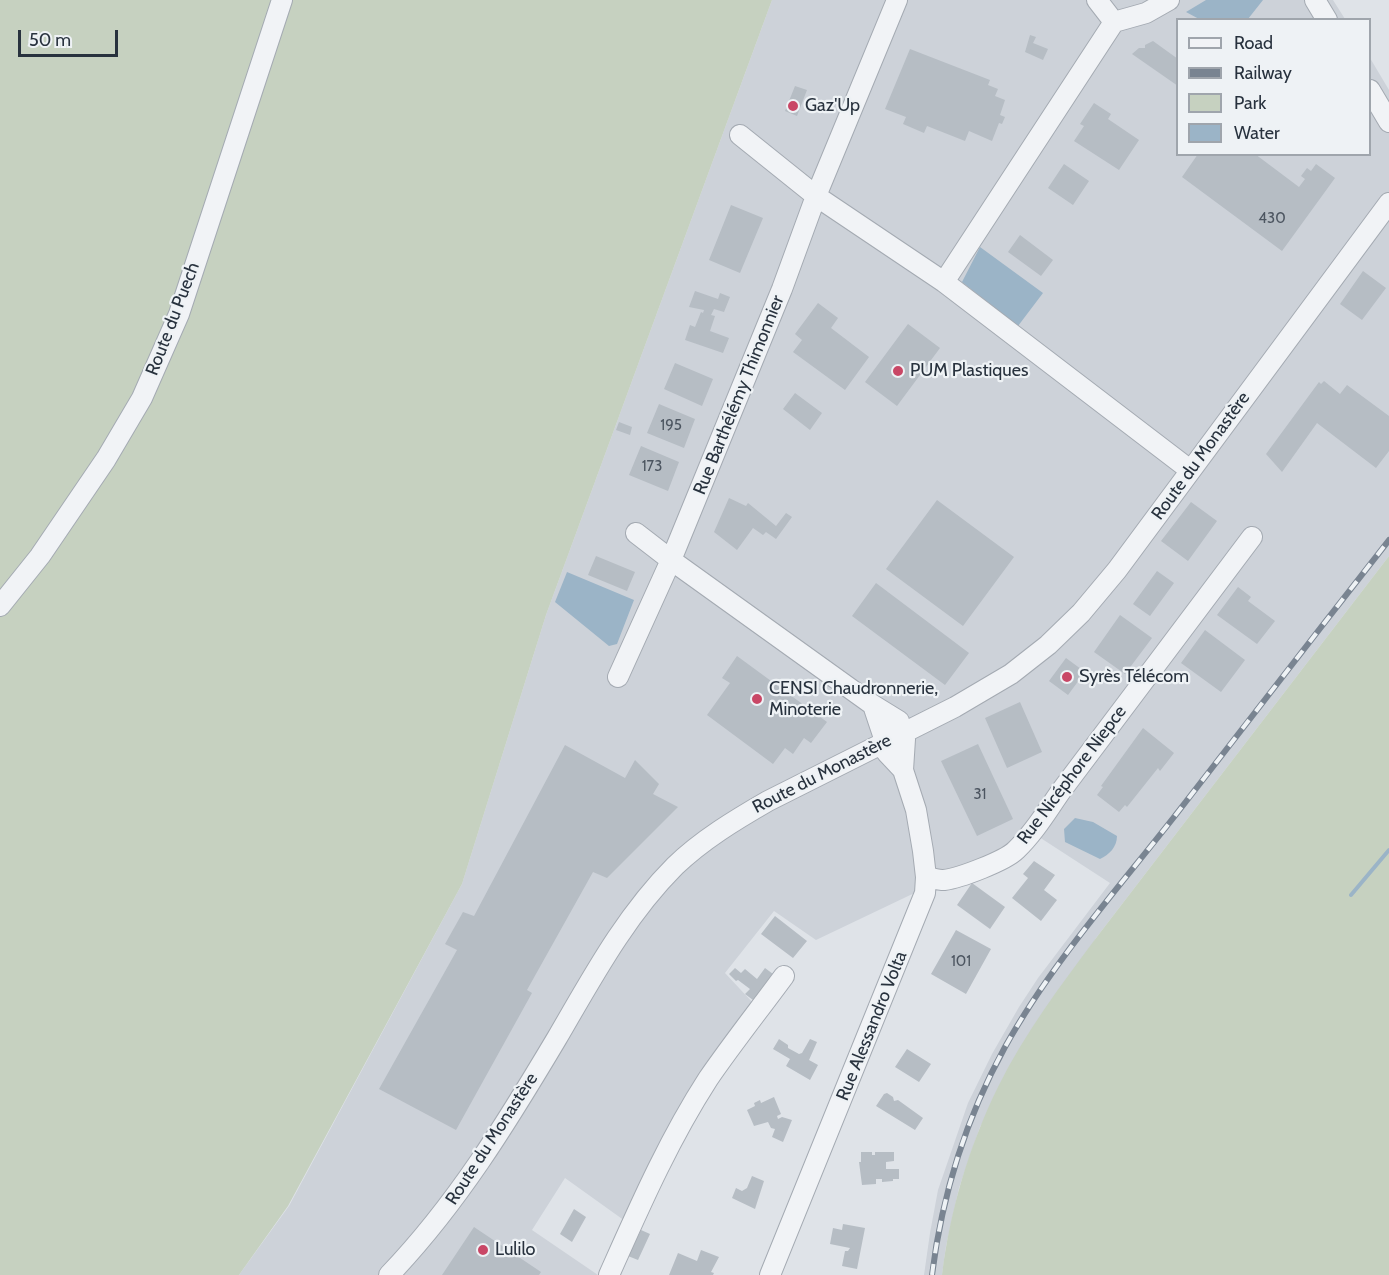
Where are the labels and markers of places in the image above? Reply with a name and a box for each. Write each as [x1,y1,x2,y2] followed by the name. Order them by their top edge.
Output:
[805,95,860,117] place label: Gaz'Up
[786,99,800,113] marker: Gaz'Up
[910,360,1028,382] place label: PUM Plastiques
[891,364,905,378] marker: PUM Plastiques
[1079,666,1189,688] place label: Syrès Télécom
[1060,670,1074,684] marker: Syrès Télécom
[769,678,938,720] place label: CENSI Chaudronnerie, Minoterie
[750,692,764,706] marker: CENSI Chaudronnerie, Minoterie
[495,1239,535,1261] place label: Lulilo
[476,1243,490,1257] marker: Lulilo

